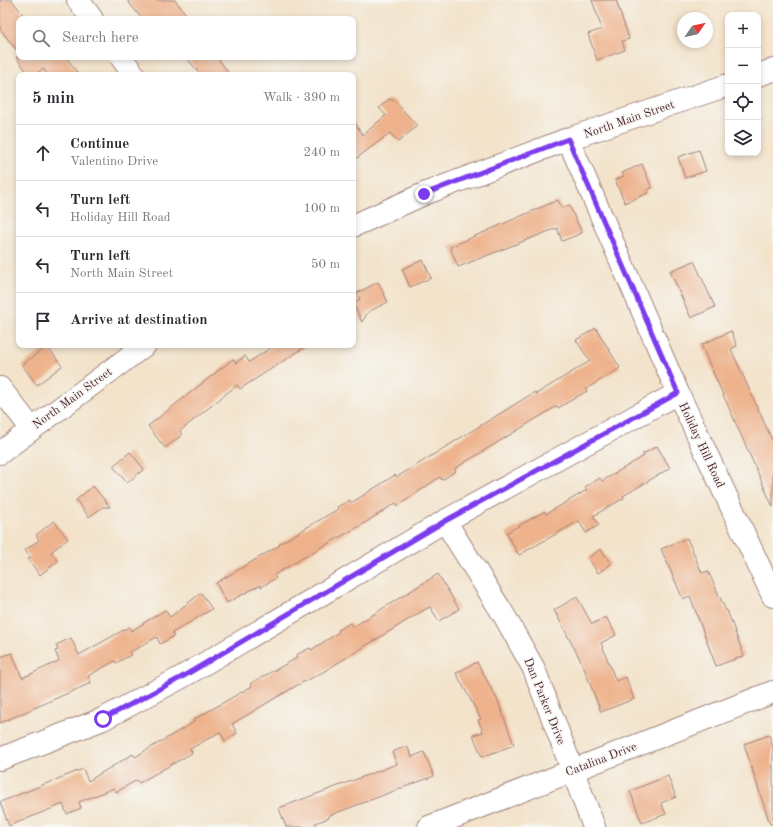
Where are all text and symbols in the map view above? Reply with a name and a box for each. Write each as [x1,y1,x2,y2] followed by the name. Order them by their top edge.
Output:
[677,12,713,48] north arrow
[725,12,761,156] map controls
[725,12,761,48] button: +
[16,16,356,60] search box
[30,27,52,49] icon: search
[62,31,139,46] text: Search here
[725,48,761,84] button: −
[725,84,761,120] button: locate
[32,90,75,107] text: 5 min
[263,91,340,104] text: Walk · 390 m
[582,99,676,141] street label: North Main Street
[725,120,761,156] button: layers
[70,137,129,152] text: Continue
[32,142,54,164] icon: ahead
[303,146,340,159] text: 240 m
[70,155,158,168] text: Valentino Drive
[415,185,433,203] route end
[70,193,130,208] text: Turn left
[32,198,54,220] icon: left
[303,202,340,215] text: 100 m
[70,211,171,224] text: Holiday Hill Road
[70,249,130,264] text: Turn left
[32,254,54,276] icon: left
[311,258,340,271] text: 50 m
[70,267,173,280] text: North Main Street
[32,310,54,332] icon: arrive
[70,313,208,328] text: Arrive at destination
[31,366,115,432] street label: North Main Street
[676,401,726,490] street label: Holiday Hill Road
[521,656,567,747] street label: Dan Parker Drive
[94,710,112,728] route start
[564,741,639,779] street label: Catalina Drive

